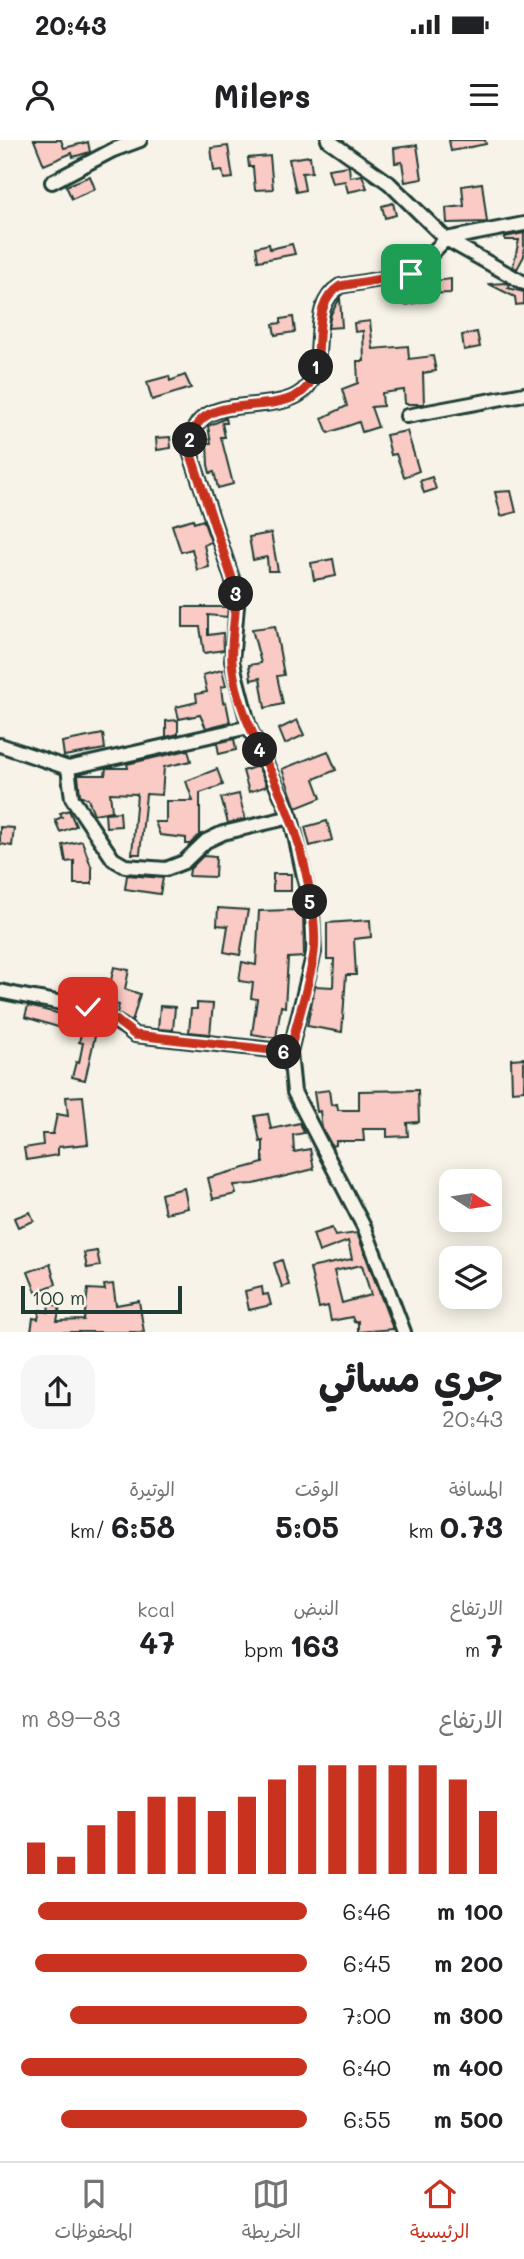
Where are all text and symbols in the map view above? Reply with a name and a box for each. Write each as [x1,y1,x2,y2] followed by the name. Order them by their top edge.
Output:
[35,8,107,42] text: 20:43
[213,74,311,116] text: Milers
[21,76,59,114] icon: person
[465,76,503,114] icon: menu
[381,244,441,304] pin
[392,255,430,293] icon: arrive
[298,350,334,384] pin: 1
[311,354,320,379] text: 1
[172,422,208,458] pin: 2
[184,427,195,452] text: 2
[218,576,254,612] pin: 3
[230,581,241,606] text: 3
[243,732,278,768] pin: 4
[253,737,266,762] text: 4
[292,884,328,920] pin: 5
[304,889,315,914] text: 5
[58,977,118,1037] pin
[69,988,107,1026] icon: check
[266,1034,302,1070] pin: 6
[278,1039,289,1064] text: 6
[439,1169,502,1232] north arrow
[439,1169,502,1309] map controls
[439,1246,502,1309] button: layers
[21,1282,182,1314] scale bar
[32,1285,85,1310] text: 100 m
[319,1352,503,1402] text: جري مسائي
[21,1355,95,1429] button: share
[442,1403,503,1433] text: 20:43
[129,1476,175,1501] text: الوتيرة
[295,1476,339,1501] text: الوقت
[449,1476,503,1501] text: المسافة
[111,1506,175,1546] text: 6:58
[275,1506,339,1546] text: 5:05
[440,1506,503,1546] text: 0.73
[70,1518,111,1543] text: /km
[408,1518,440,1543] text: km
[294,1595,339,1620] text: النبض
[450,1595,503,1620] text: الارتفاع
[137,1597,175,1622] text: kcal
[139,1622,175,1662] text: 47
[290,1625,339,1665] text: 163
[486,1625,503,1665] text: 7
[244,1637,290,1662] text: bpm
[465,1637,486,1662] text: m
[21,1703,120,1733] text: 83–89 m
[439,1704,503,1734] text: الارتفاع
[343,1896,391,1926] text: 6:46
[437,1896,503,1926] text: 100 m
[343,1948,391,1978] text: 6:45
[434,1948,503,1978] text: 200 m
[343,2000,391,2030] text: 7:00
[433,2000,503,2030] text: 300 m
[342,2052,391,2082] text: 6:40
[432,2052,503,2082] text: 400 m
[343,2104,391,2134] text: 6:55
[433,2104,503,2134] text: 500 m
[54,2175,133,2248] tab: المحفوظات
[242,2175,301,2248] tab: الخريطة
[410,2175,470,2248] tab: الرئيسية

